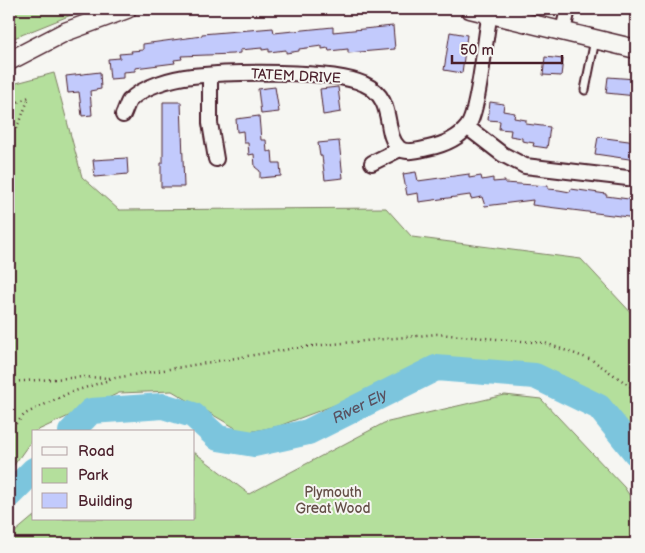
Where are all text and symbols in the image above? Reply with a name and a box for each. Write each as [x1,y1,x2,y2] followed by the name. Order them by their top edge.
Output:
[452,32,562,64] scale bar
[460,41,494,60] text: 50 m
[251,65,341,87] street label: TATEM DRIVE
[329,384,391,428] water label: River Ely
[32,430,195,520] legend
[78,442,114,461] text: Road
[78,466,109,485] text: Park
[296,484,370,517] park label: Plymouth Great Wood
[78,492,133,511] text: Building

